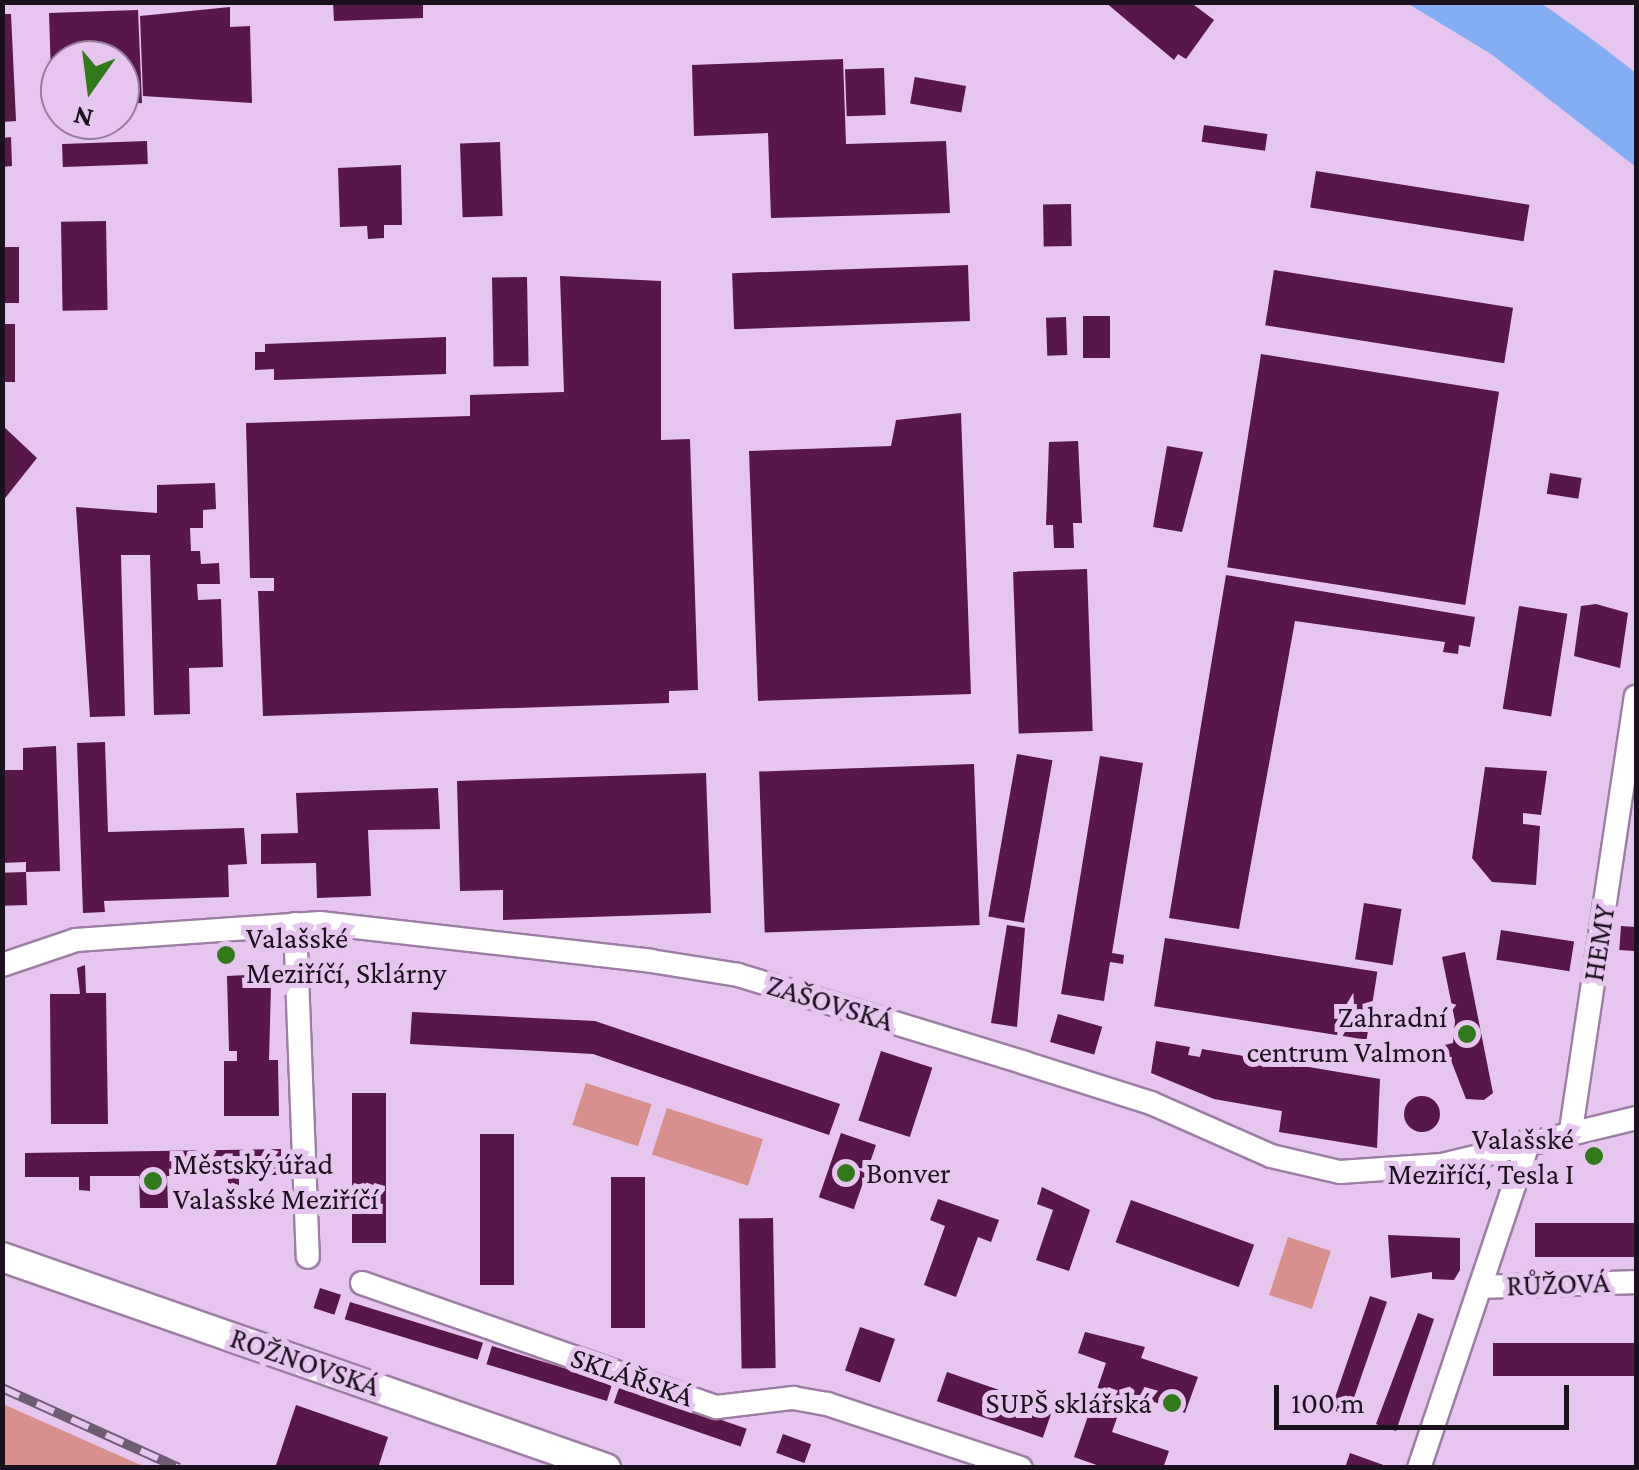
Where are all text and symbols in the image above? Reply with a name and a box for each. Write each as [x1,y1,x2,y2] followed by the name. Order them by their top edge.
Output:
[40,40,140,140] north arrow
[70,100,96,135] text: N
[1575,902,1623,984] street label: HEMY
[246,920,447,990] place label: Valašské Meziříčí, Sklárny
[215,944,237,966] marker: Valašské Meziříčí, Sklárny
[762,967,898,1039] street label: ZAŠOVSKÁ
[1247,999,1447,1070] place label: Zahradní centrum Valmon
[1456,1023,1478,1045] marker: Zahradní centrum Valmon
[1387,1121,1574,1192] place label: Valašské Meziříčí, Tesla I
[1583,1145,1605,1167] marker: Valašské Meziříčí, Tesla I
[173,1146,378,1216] place label: Městský úřad Valašské Meziříčí
[866,1155,951,1191] place label: Bonver
[835,1162,857,1184] marker: Bonver
[142,1170,164,1192] marker: Městský úřad Valašské Meziříčí
[1506,1264,1610,1304] street label: RŮŽOVÁ
[226,1320,384,1404] street label: ROŽNOVSKÁ
[566,1339,698,1415] street label: SKLÁŘSKÁ
[1279,1365,1574,1427] scale bar
[986,1385,1152,1421] place label: SUPŠ sklářská
[1291,1386,1365,1419] text: 100 m
[1161,1392,1183,1414] marker: SUPŠ sklářská

